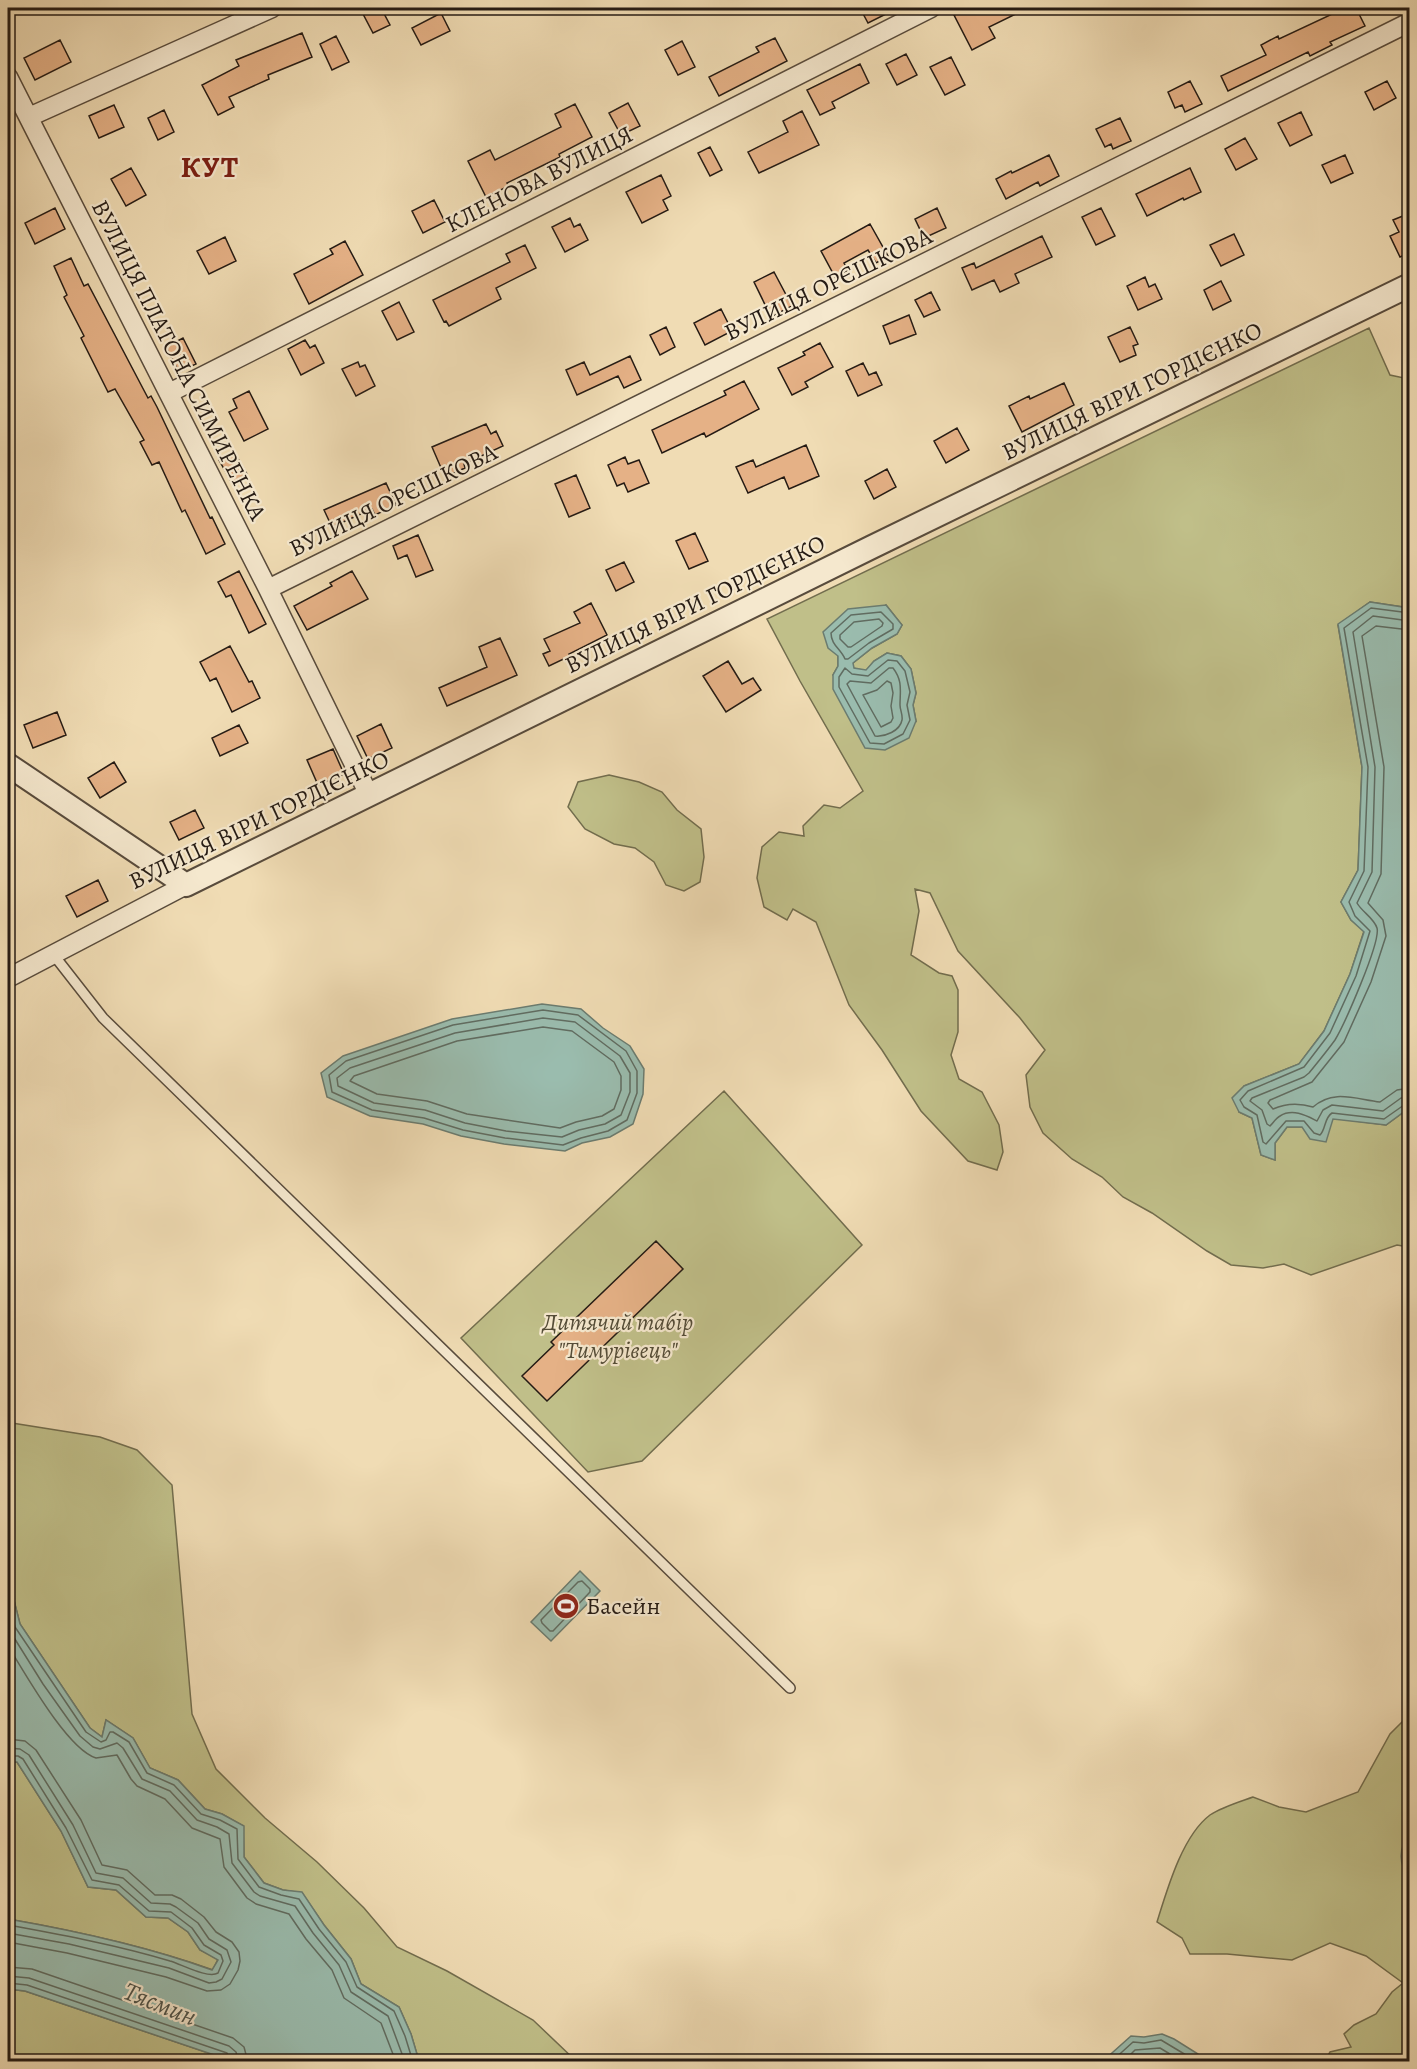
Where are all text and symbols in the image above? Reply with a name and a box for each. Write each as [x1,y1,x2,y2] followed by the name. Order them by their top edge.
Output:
[440,118,638,240] street label: КЛЕНОВА ВУЛИЦЯ
[180,147,240,187] district label: КУТ
[84,194,274,526] street label: ВУЛИЦЯ ПЛАТОНА СИМИРЕНКА
[719,219,938,348] street label: ВУЛИЦЯ ОРЄШКОВА
[997,314,1267,468] street label: ВУЛИЦЯ ВІРИ ГОРДІЄНКО
[284,435,503,564] street label: ВУЛИЦЯ ОРЄШКОВА
[560,527,830,681] street label: ВУЛИЦЯ ВІРИ ГОРДІЄНКО
[124,743,394,897] street label: ВУЛИЦЯ ВІРИ ГОРДІЄНКО
[541,1306,693,1366] park label: Дитячий табір "Тимурівець"
[586,1590,660,1622] place label: Басейн
[551,1591,581,1621] sports icon: Басейн
[118,1974,202,2034] water label: Тясмин

